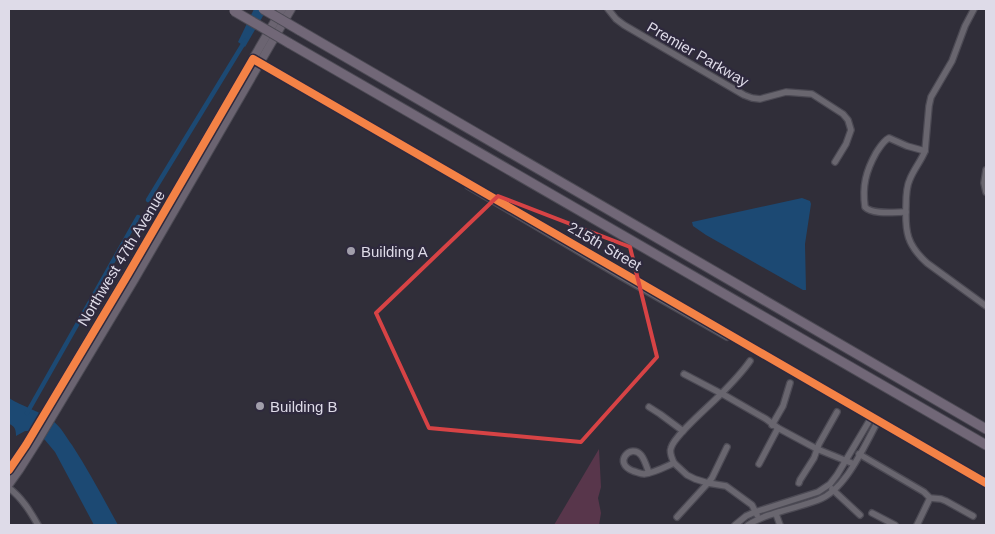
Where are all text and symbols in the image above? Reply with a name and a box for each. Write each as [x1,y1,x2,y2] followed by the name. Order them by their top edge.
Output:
[644,18,752,90] street label: Premier Parkway
[74,187,168,329] street label: Northwest 47th Avenue
[565,218,645,274] street label: 215th Street
[361,243,428,260] place label: Building A
[345,245,357,257] marker: Building A
[270,398,338,415] place label: Building B
[254,400,266,412] marker: Building B

